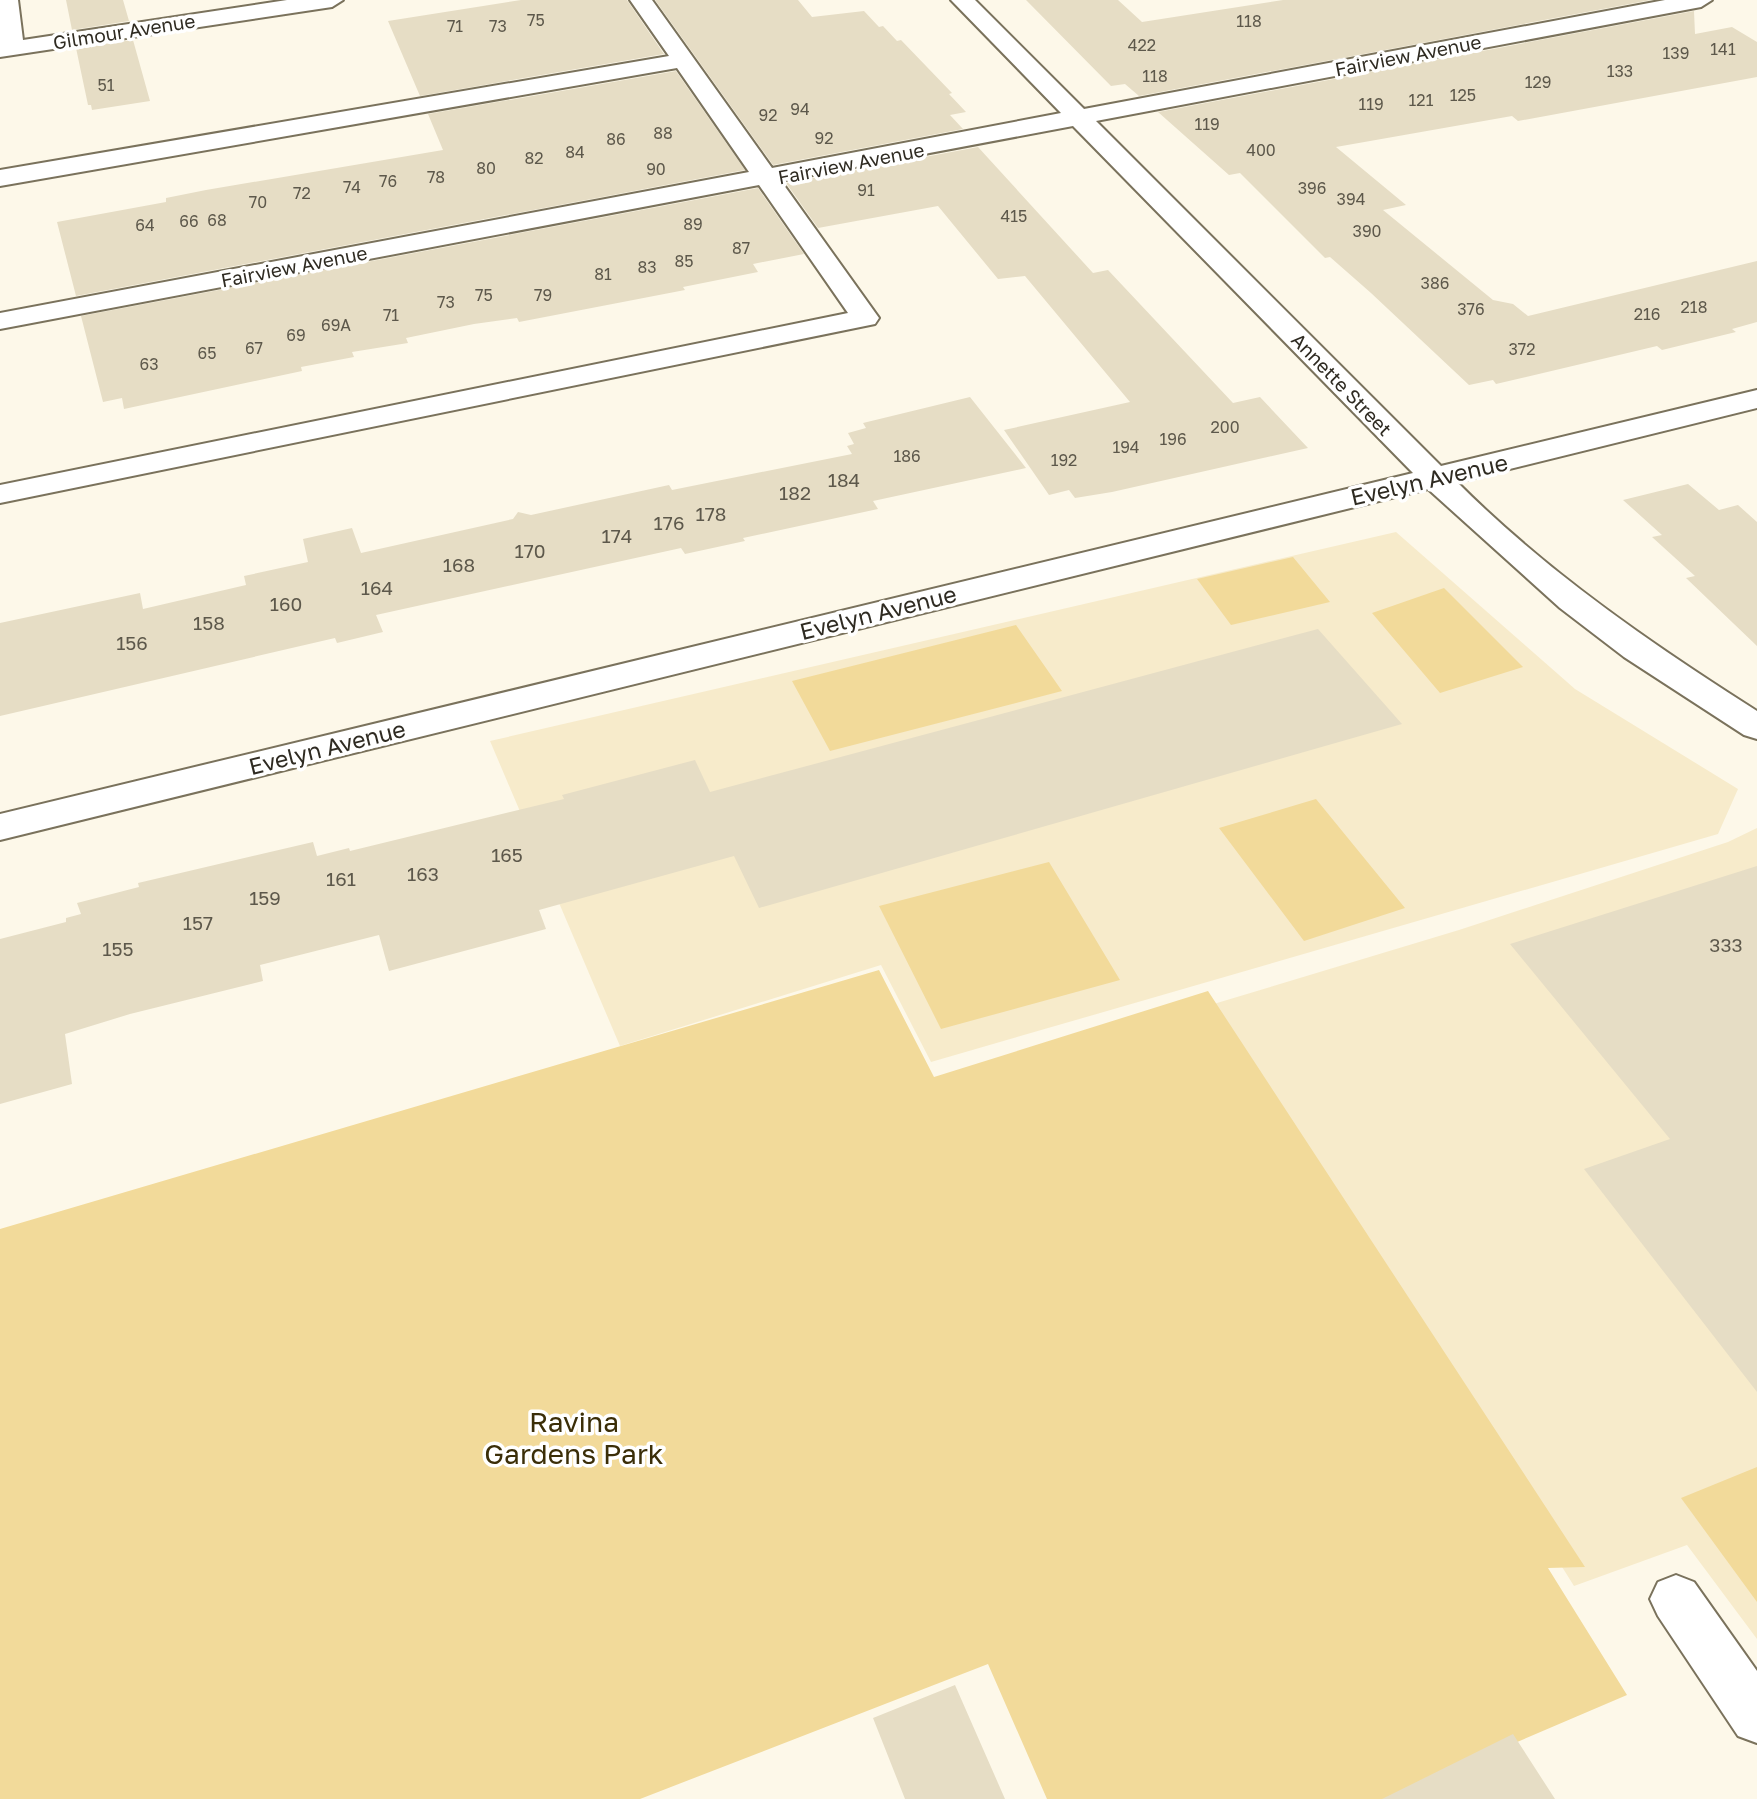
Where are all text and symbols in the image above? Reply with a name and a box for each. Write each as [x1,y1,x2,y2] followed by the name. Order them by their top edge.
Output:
[51,8,197,54] street label: Gilmour Avenue
[527,10,545,30] house number: 75
[1236,11,1262,31] house number: 118
[447,16,463,36] house number: 71
[489,16,507,36] house number: 73
[1333,30,1483,80] street label: Fairview Avenue
[1128,35,1156,55] house number: 422
[1710,39,1736,59] house number: 141
[1663,43,1689,63] house number: 139
[1607,61,1633,81] house number: 133
[1142,66,1168,86] house number: 118
[1525,72,1551,92] house number: 129
[97,75,115,95] house number: 51
[1450,85,1476,105] house number: 125
[1409,90,1434,110] house number: 121
[1358,94,1384,114] house number: 119
[790,99,810,119] house number: 94
[759,105,777,125] house number: 92
[1194,114,1220,134] house number: 119
[653,123,673,143] house number: 88
[815,128,833,148] house number: 92
[606,129,626,149] house number: 86
[776,138,926,188] street label: Fairview Avenue
[1246,140,1276,160] house number: 400
[565,142,585,162] house number: 84
[524,148,544,168] house number: 82
[476,158,496,178] house number: 80
[646,159,666,179] house number: 90
[427,167,445,187] house number: 78
[379,171,397,191] house number: 76
[343,177,361,197] house number: 74
[1298,178,1326,198] house number: 396
[857,180,875,200] house number: 91
[293,183,311,203] house number: 72
[1337,189,1365,209] house number: 394
[249,192,267,212] house number: 70
[1001,206,1027,226] house number: 415
[207,210,227,230] house number: 68
[179,211,199,231] house number: 66
[683,214,703,234] house number: 89
[135,215,155,235] house number: 64
[1353,221,1381,241] house number: 390
[732,238,750,258] house number: 87
[219,241,369,291] street label: Fairview Avenue
[674,251,694,271] house number: 85
[637,257,657,277] house number: 83
[594,264,612,284] house number: 81
[1421,273,1449,293] house number: 386
[475,285,493,305] house number: 75
[534,285,552,305] house number: 79
[437,292,455,312] house number: 73
[1681,297,1707,317] house number: 218
[1457,299,1485,319] house number: 376
[1634,304,1660,324] house number: 216
[383,305,399,325] house number: 71
[321,315,351,335] house number: 69A
[286,325,306,345] house number: 69
[1287,328,1397,440] street label: Annette Street
[245,338,263,358] house number: 67
[1508,339,1536,359] house number: 372
[198,343,216,363] house number: 65
[139,354,159,374] house number: 63
[1210,417,1240,437] house number: 200
[1159,429,1187,449] house number: 196
[1112,437,1140,457] house number: 194
[893,446,921,466] house number: 186
[1348,447,1510,511] street label: Evelyn Avenue
[1051,450,1077,470] house number: 192
[828,468,860,491] house number: 184
[779,481,811,504] house number: 182
[696,502,726,525] house number: 178
[654,511,684,534] house number: 176
[602,524,632,547] house number: 174
[514,539,546,562] house number: 170
[443,553,475,576] house number: 168
[361,576,393,599] house number: 164
[797,579,959,645] street label: Evelyn Avenue
[270,592,302,615] house number: 160
[193,611,225,634] house number: 158
[116,631,148,654] house number: 156
[246,714,408,780] street label: Evelyn Avenue
[491,843,523,866] house number: 165
[407,862,439,885] house number: 163
[326,867,356,890] house number: 161
[249,886,281,909] house number: 159
[183,911,213,934] house number: 157
[1709,933,1743,956] house number: 333
[102,937,134,960] house number: 155
[484,1405,664,1470] park label: Ravina Gardens Park

